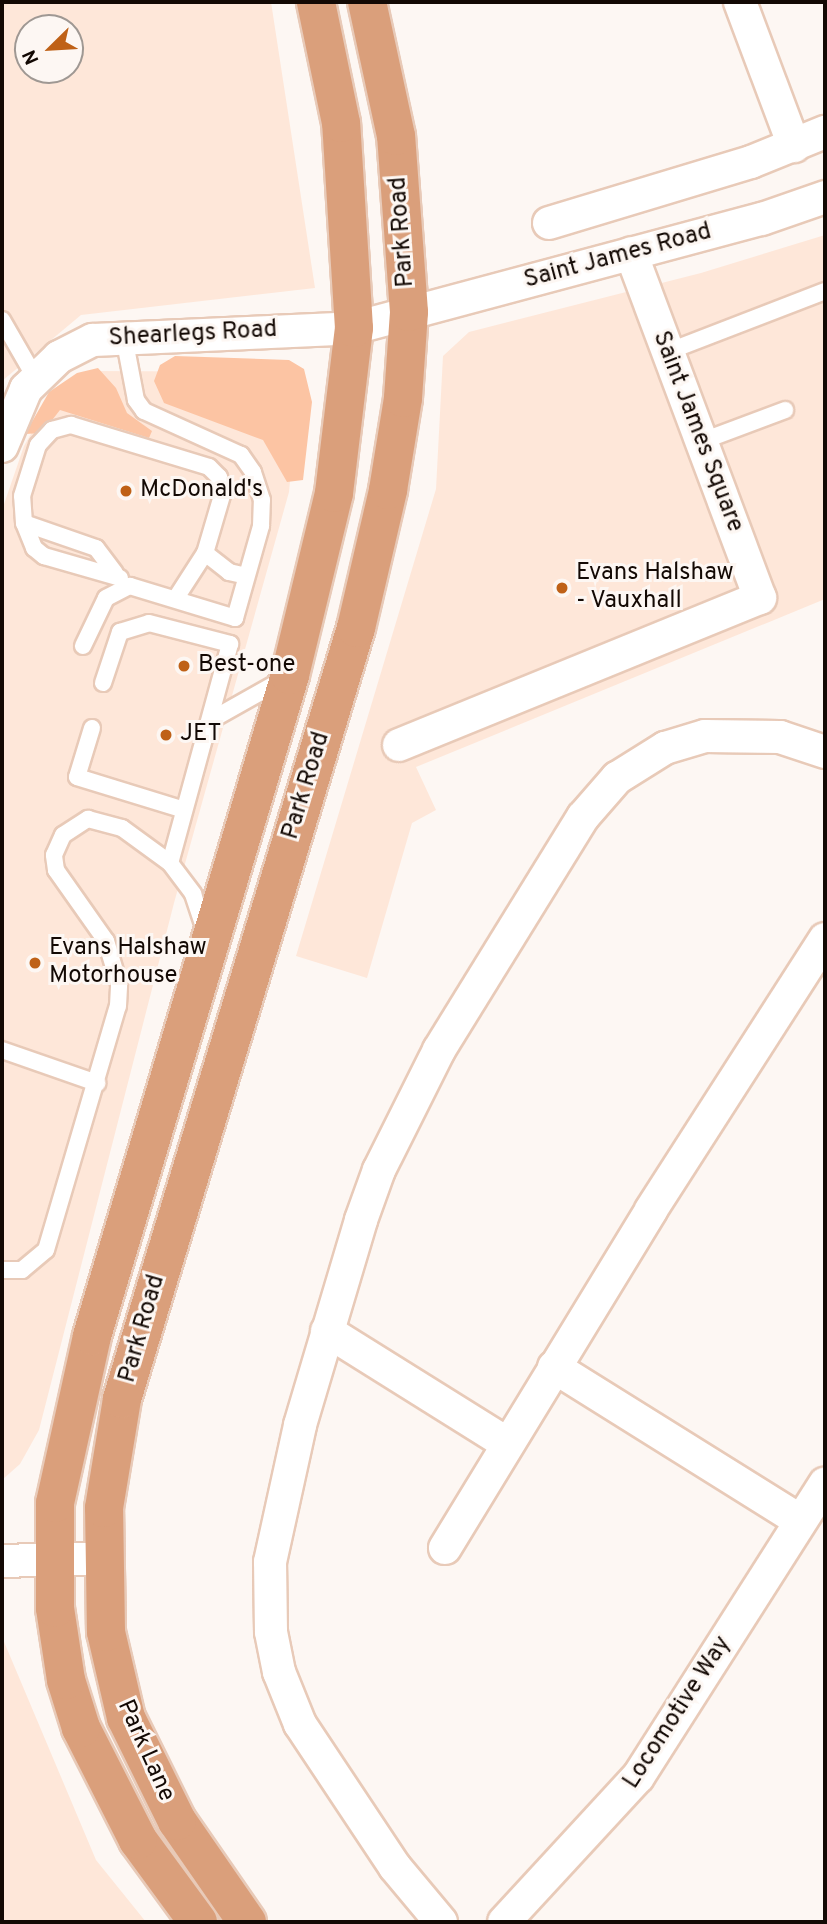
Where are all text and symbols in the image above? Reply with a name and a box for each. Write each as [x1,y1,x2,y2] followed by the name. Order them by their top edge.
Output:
[14,14,84,84] north arrow
[18,46,45,68] text: N
[385,176,421,288] street label: Park Road
[521,218,715,296] street label: Saint James Road
[108,316,278,354] street label: Shearlegs Road
[645,327,749,537] street label: Saint James Square
[140,477,263,505] place label: McDonald's
[118,483,134,499] marker: McDonald's
[576,560,734,616] place label: Evans Halshaw - Vauxhall
[554,580,570,596] marker: Evans Halshaw - Vauxhall
[198,652,295,680] place label: Best-one
[176,658,192,674] marker: Best-one
[180,721,221,749] place label: JET
[158,727,174,743] marker: JET
[277,729,337,843] street label: Park Road
[49,935,207,991] place label: Evans Halshaw Motorhouse
[27,955,43,971] marker: Evans Halshaw Motorhouse
[114,1272,172,1386] street label: Park Road
[618,1631,738,1795] street label: Locomotive Way
[110,1696,180,1806] street label: Park Lane

